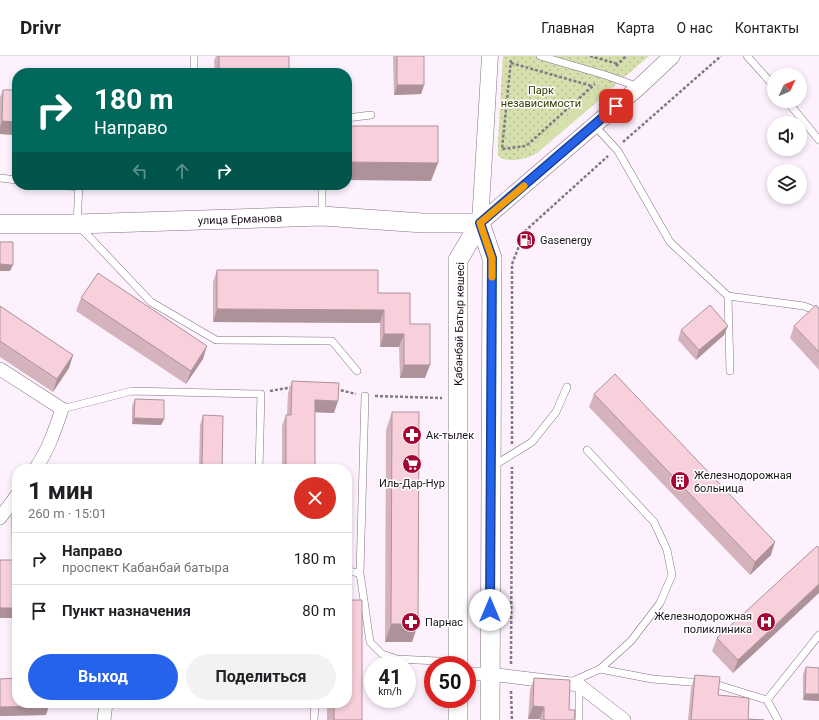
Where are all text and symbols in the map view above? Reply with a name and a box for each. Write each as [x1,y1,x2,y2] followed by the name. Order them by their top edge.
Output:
[20,16,61,39] text: Drivr
[541,20,594,36] text: Главная
[616,20,655,36] text: Карта
[677,20,713,36] text: О нас
[735,20,799,36] text: Контакты
[767,68,807,108] north arrow
[767,68,807,204] map controls
[94,83,173,116] text: 180 m
[28,84,80,136] icon: right
[501,84,581,110] park label: Парк независимости
[599,89,633,123] pin
[605,95,627,117] icon: arrive
[767,116,807,156] button: sound
[94,117,167,138] text: Направо
[129,160,151,182] icon: left
[171,160,193,182] icon: ahead
[213,160,235,182] icon: right
[767,164,807,204] button: layers
[198,212,282,227] street label: улица Ерманова
[515,229,537,251] fuel station icon: Gasenergy
[540,234,593,247] place label: Gasenergy
[452,262,467,386] street label: Қабанбай Батыр көшесі
[401,424,423,446] pharmacy icon: Ак-тылек
[426,429,474,442] place label: Ак-тылек
[401,453,423,475] supermarket icon: Иль-Дар-Нур
[694,469,792,495] place label: Железнодорожная больница
[669,470,691,492] building icon: Железнодорожная больница
[28,477,93,505] text: 1 мин
[294,477,336,519] button: close
[379,477,445,490] place label: Иль-Дар-Нур
[28,506,107,521] text: 260 m · 15:01
[62,542,123,560] text: Направо
[28,548,50,570] icon: right
[294,550,336,568] text: 180 m
[62,560,229,575] text: проспект Кабанбай батыра
[469,589,511,631] position arrow
[28,600,50,622] icon: arrive
[62,602,191,620] text: Пункт назначения
[302,602,336,620] text: 80 m
[654,610,752,636] place label: Железнодорожная поликлиника
[400,611,422,633] pharmacy icon: Парнас
[755,611,777,633] hospital icon: Железнодорожная поликлиника
[425,616,463,629] place label: Парнас
[28,654,178,700] button: Выход
[186,654,336,700] button: Поделиться
[424,656,476,708] speed limit sign: 50
[379,665,401,689] text: 41
[378,686,402,697] text: km/h

